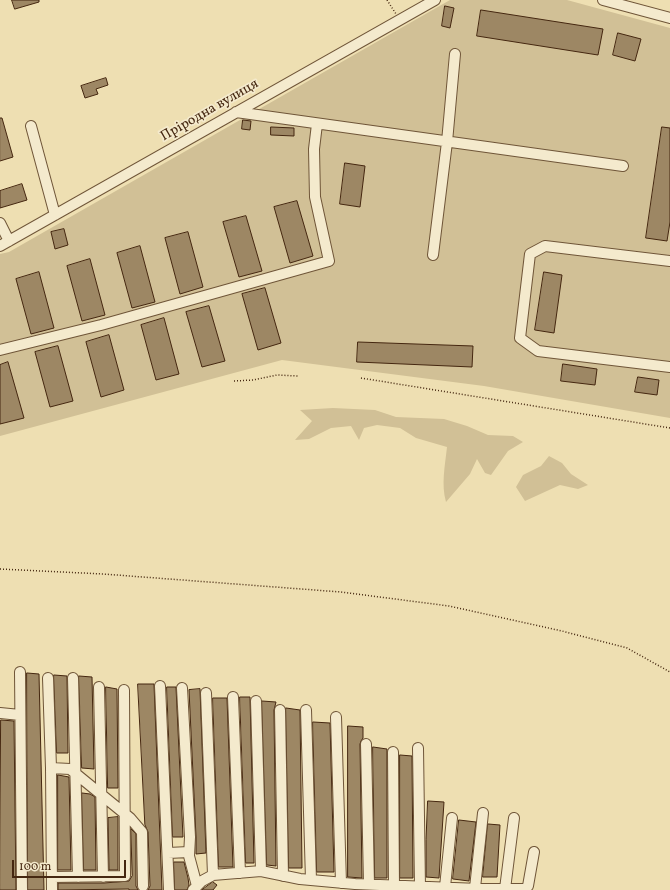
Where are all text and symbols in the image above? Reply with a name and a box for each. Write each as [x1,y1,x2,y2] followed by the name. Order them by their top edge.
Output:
[158,76,262,146] street label: Пріродна вулиця
[14,852,128,878] scale bar
[19,859,51,875] text: 100 m

